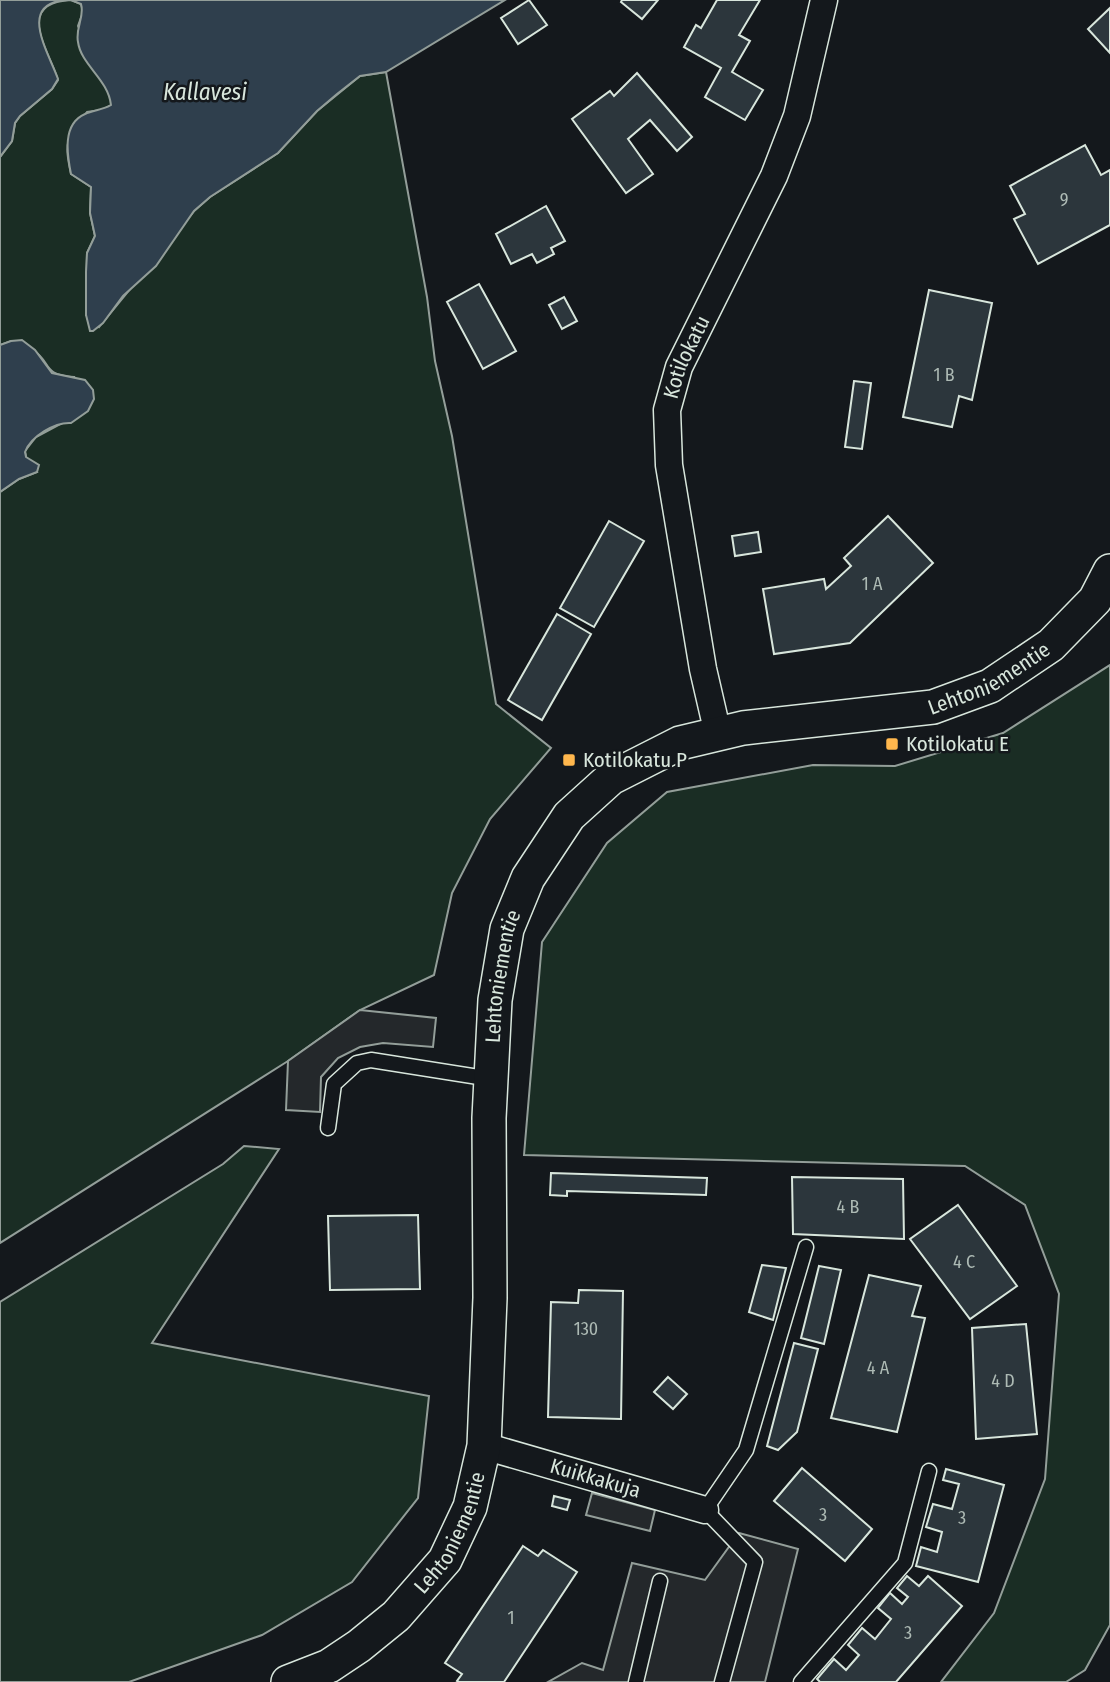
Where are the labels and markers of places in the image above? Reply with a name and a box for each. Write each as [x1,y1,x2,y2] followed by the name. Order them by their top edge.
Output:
[906,731,1009,757] place label: Kotilokatu E
[884,736,900,752] marker: Kotilokatu E
[583,747,687,773] place label: Kotilokatu P
[561,752,577,768] marker: Kotilokatu P

